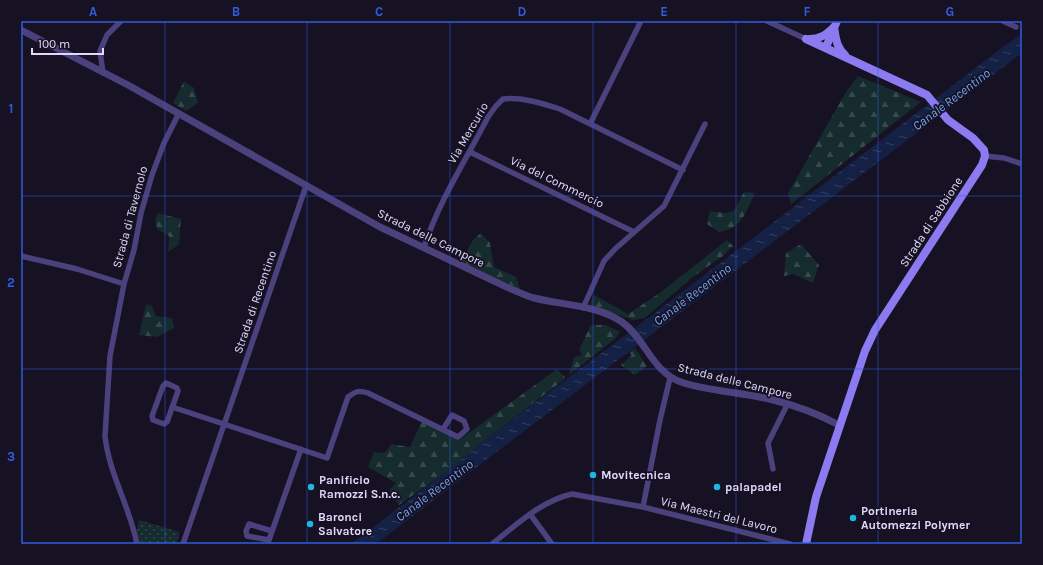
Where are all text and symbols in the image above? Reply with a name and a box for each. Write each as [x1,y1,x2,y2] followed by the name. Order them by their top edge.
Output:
[89,4,97,19] text: A
[232,4,240,19] text: B
[375,4,383,19] text: C
[518,4,527,19] text: D
[660,4,668,19] text: E
[803,4,811,19] text: F
[946,4,954,19] text: G
[32,30,103,56] scale bar
[38,37,70,51] text: 100 m
[910,65,993,133] water label: Canale Recentino
[445,100,491,166] street label: Via Mercurio
[9,101,13,116] text: 1
[508,153,606,211] street label: Via del Commercio
[110,165,150,269] street label: Strada di Tavernolo
[897,174,965,270] street label: Strada di Sabbione
[375,206,487,270] street label: Strada delle Campore
[231,249,279,355] street label: Strada di Recentino
[651,260,734,328] water label: Canale Recentino
[7,275,15,290] text: 2
[676,360,794,402] street label: Strada delle Campore
[7,449,15,464] text: 3
[393,456,476,524] water label: Canale Recentino
[601,468,671,482] place label: Movitecnica
[588,470,598,480] marker: Movitecnica
[319,473,400,501] place label: Panificio Ramozzi S.n.c.
[725,480,782,494] place label: palapadel
[306,482,316,492] marker: Panificio Ramozzi S.n.c.
[712,482,722,492] marker: palapadel
[659,494,779,536] street label: Via Maestri del Lavoro
[861,504,970,532] place label: Portineria Automezzi Polymer
[318,510,372,538] place label: Baronci Salvatore
[848,513,858,523] marker: Portineria Automezzi Polymer
[305,519,315,529] marker: Baronci Salvatore

